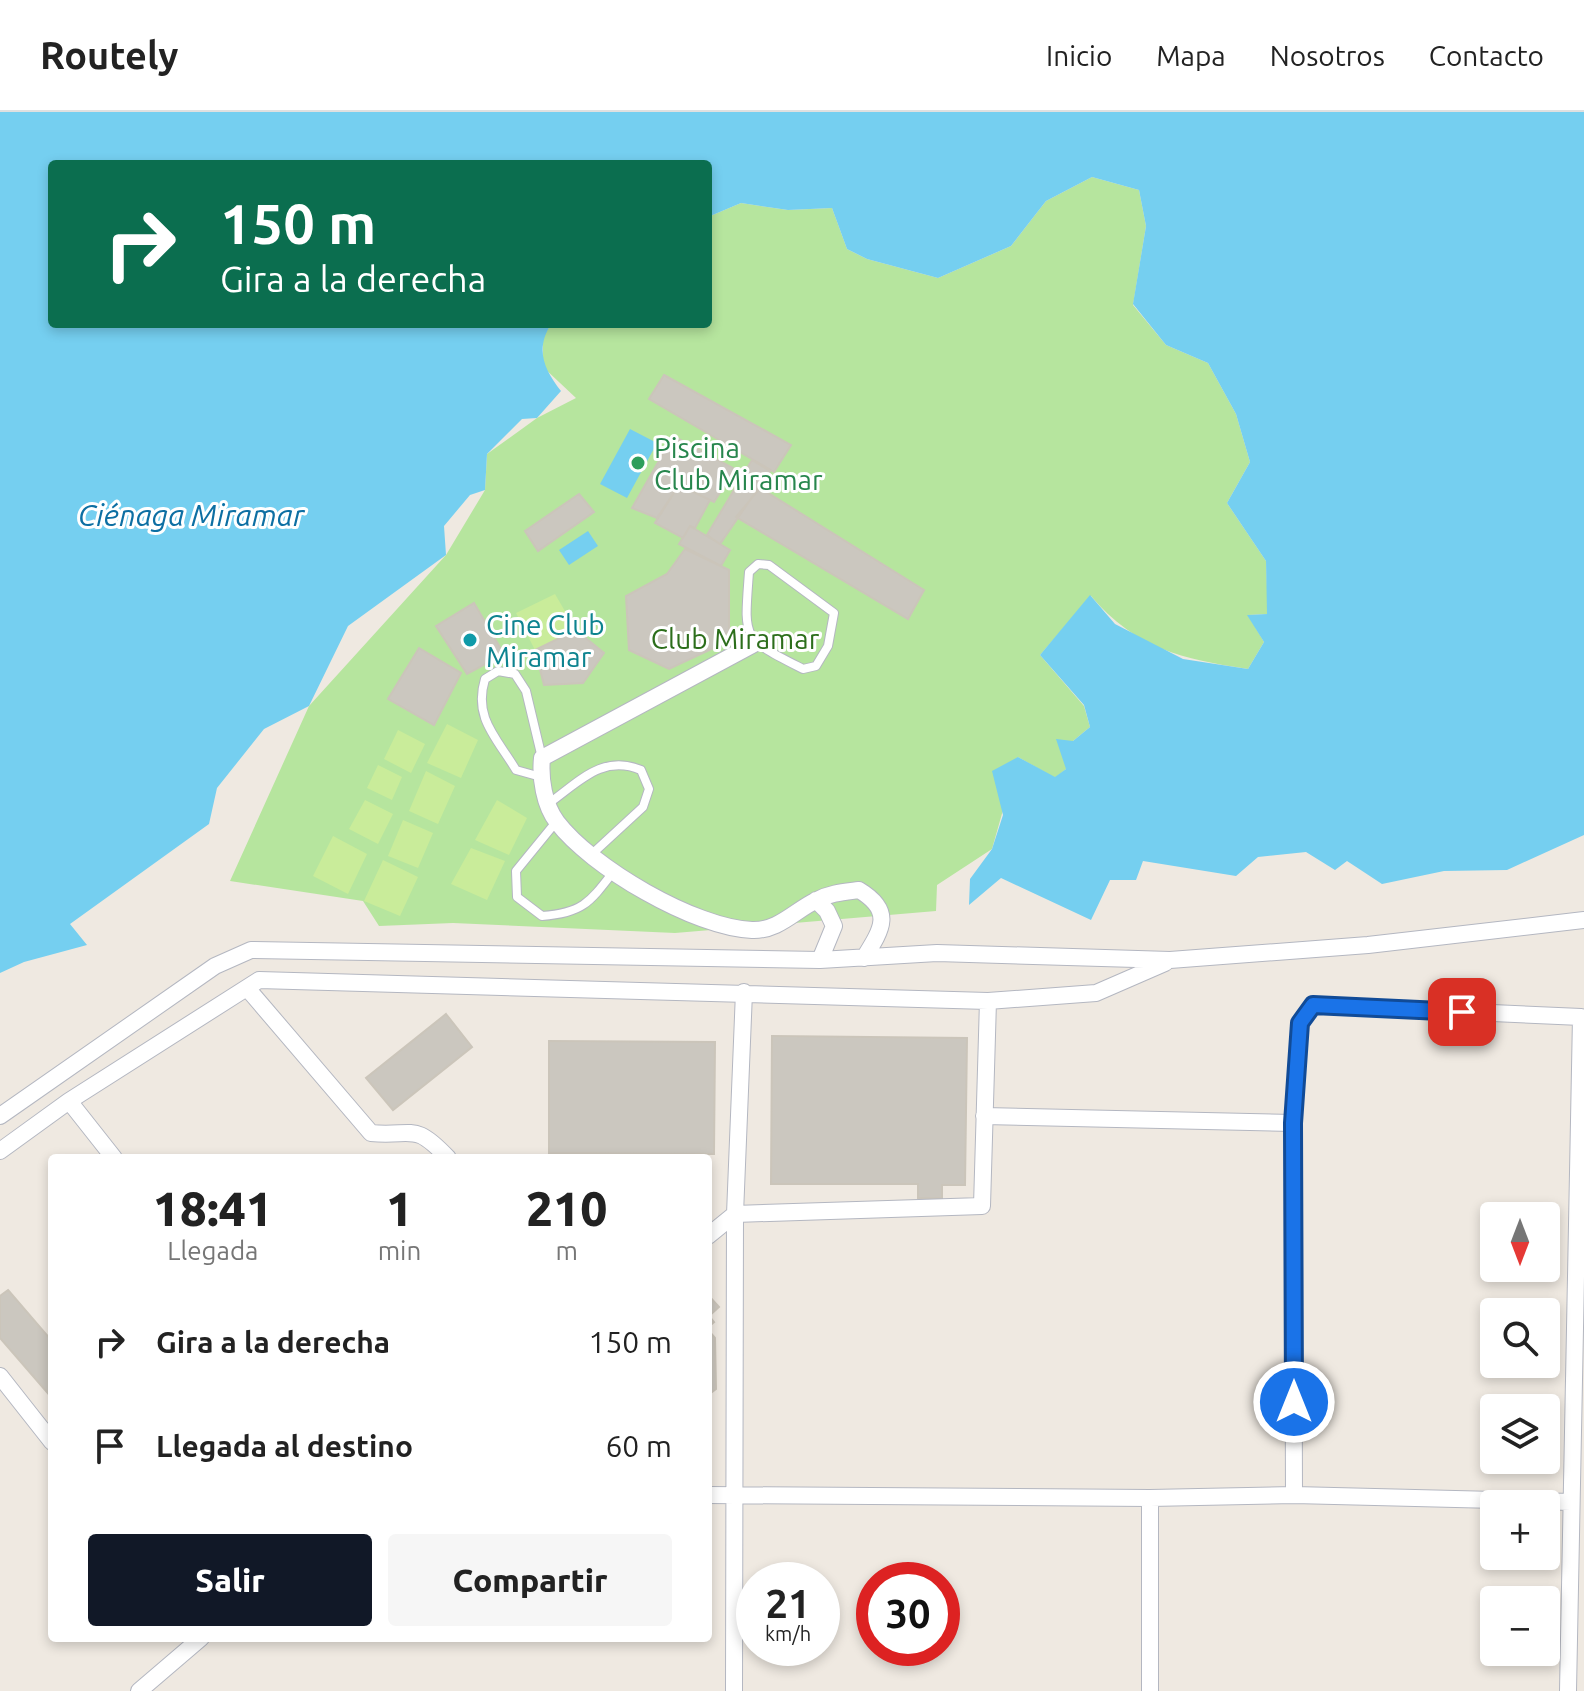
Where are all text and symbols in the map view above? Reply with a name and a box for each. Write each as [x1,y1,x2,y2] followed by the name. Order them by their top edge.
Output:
[40,34,178,76] text: Routely
[1046,40,1112,71] text: Inicio
[1156,40,1226,71] text: Mapa
[1270,40,1385,71] text: Nosotros
[1429,40,1544,71] text: Contacto
[88,192,192,296] icon: right
[220,192,376,255] text: 150 m
[220,258,486,299] text: Gira a la derecha
[654,432,823,495] place label: Piscina Club Miramar
[629,454,647,472] marker: Piscina Club Miramar
[78,498,306,532] water label: Ciénaga Miramar
[486,609,605,672] place label: Cine Club Miramar
[651,623,820,654] park label: Club Miramar
[461,631,479,649] marker: Cine Club Miramar
[1428,978,1496,1046] pin
[1440,990,1484,1034] icon: arrive
[153,1181,273,1235] text: 18:41
[386,1181,413,1235] text: 1
[526,1181,607,1235] text: 210
[1480,1202,1560,1282] north arrow
[1480,1202,1560,1666] map controls
[167,1236,258,1265] text: Llegada
[378,1236,421,1265] text: min
[555,1236,578,1265] text: m
[1480,1298,1560,1378] button: search
[88,1320,132,1364] icon: right
[156,1325,390,1359] text: Gira a la derecha
[588,1325,672,1359] text: 150 m
[1252,1360,1336,1444] position arrow
[1480,1394,1560,1474] button: layers
[88,1424,132,1468] icon: arrive
[156,1429,413,1463] text: Llegada al destino
[605,1429,672,1463] text: 60 m
[1480,1490,1560,1570] button: +
[88,1534,372,1626] button: Salir
[388,1534,672,1626] button: Compartir
[856,1562,960,1666] speed limit sign: 30
[765,1581,811,1626] text: 21
[1480,1586,1560,1666] button: −
[765,1622,811,1645] text: km/h

